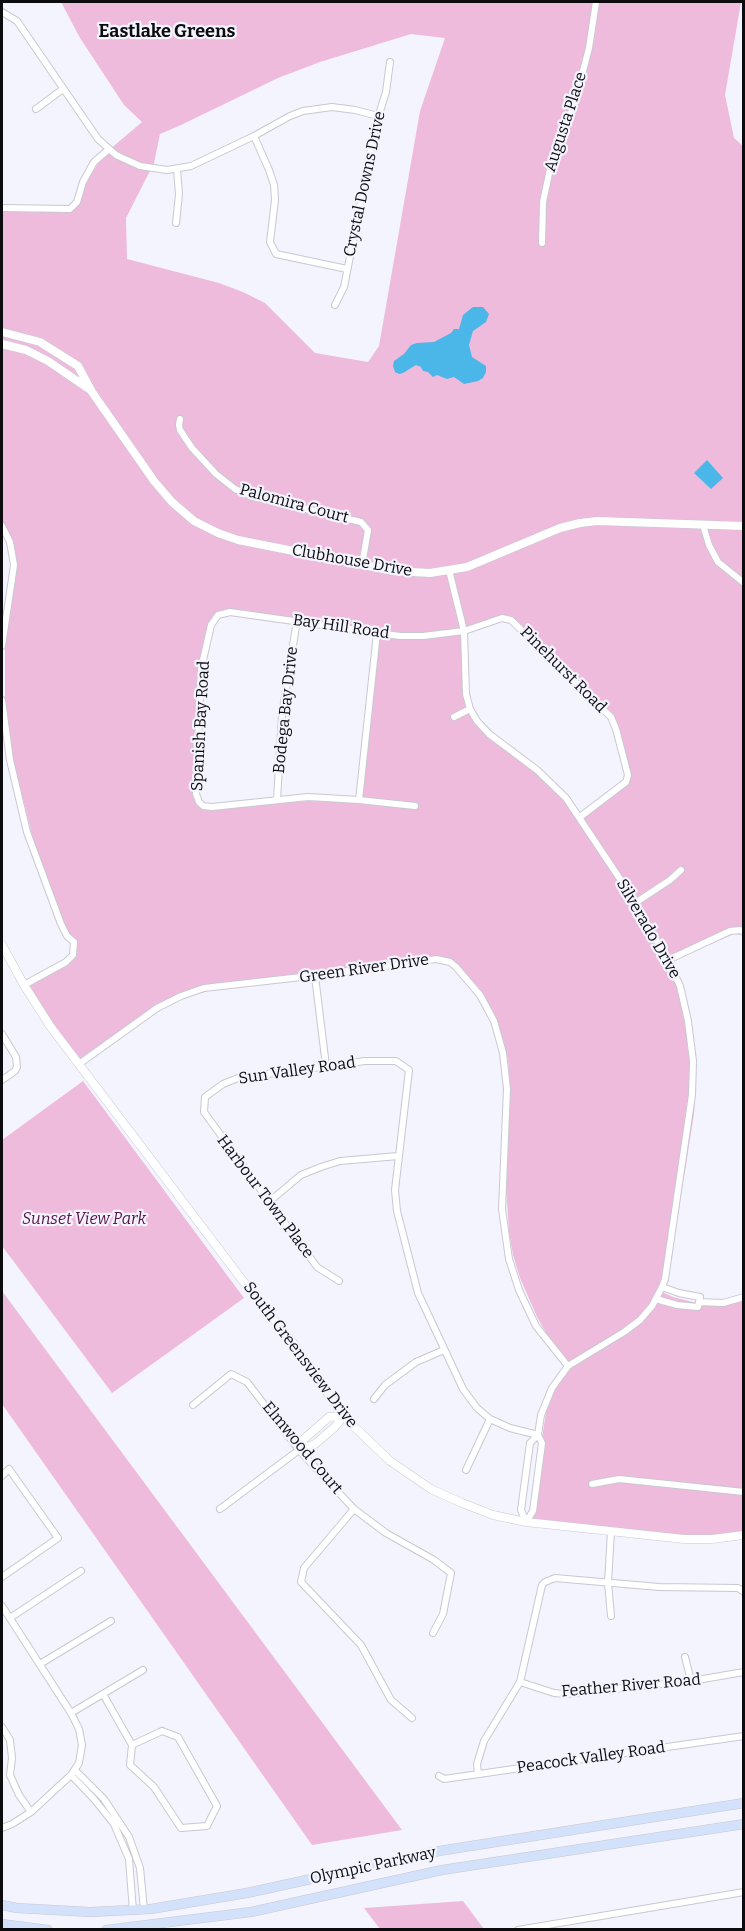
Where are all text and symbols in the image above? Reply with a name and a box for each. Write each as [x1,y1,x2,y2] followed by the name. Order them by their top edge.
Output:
[99,21,235,43] district label: Eastlake Greens
[541,70,591,174] street label: Augusta Place
[340,109,390,259] street label: Crystal Downs Drive
[237,480,351,528] street label: Palomira Court
[290,541,414,581] street label: Clubhouse Drive
[291,611,391,643] street label: Bay Hill Road
[516,623,610,717] street label: Pinehurst Road
[270,646,302,774] street label: Bodega Bay Drive
[188,660,214,792] street label: Spanish Bay Road
[612,876,684,982] street label: Silverado Drive
[298,950,430,988] street label: Green River Drive
[237,1053,357,1089] street label: Sun Valley Road
[212,1132,318,1262] street label: Harbour Town Place
[22,1210,146,1230] park label: Sunset View Park
[239,1278,361,1432] street label: South Greensview Drive
[258,1398,346,1498] street label: Elmwood Court
[560,1670,702,1702] street label: Feather River Road
[516,1738,666,1778] street label: Peacock Valley Road
[308,1843,438,1889] street label: Olympic Parkway

